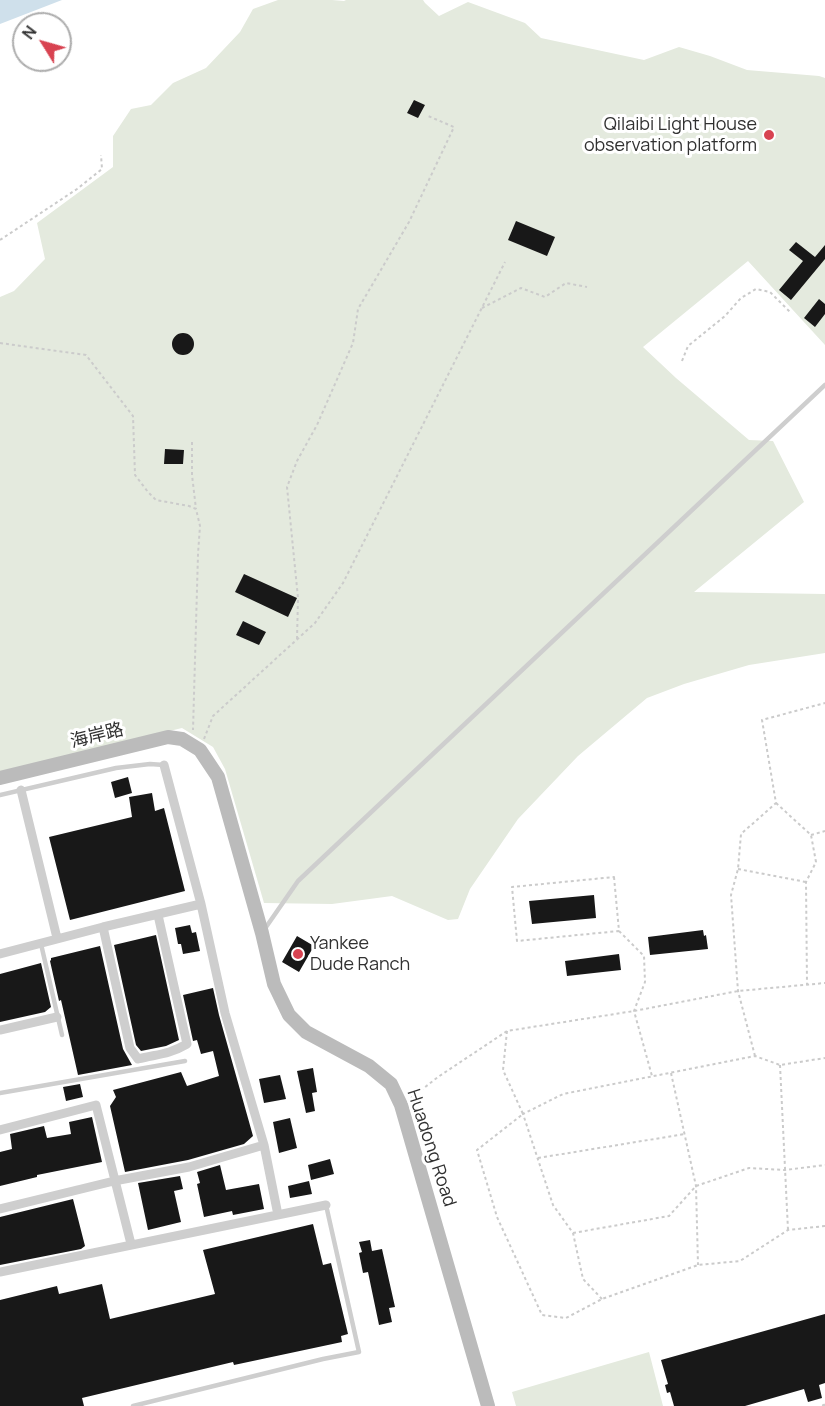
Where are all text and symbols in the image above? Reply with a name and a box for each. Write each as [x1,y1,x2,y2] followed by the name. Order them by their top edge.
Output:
[12,12,72,72] north arrow
[17,21,41,44] text: N
[584,114,757,156] place label: Qilaibi Light House observation platform
[762,128,776,142] marker: Qilaibi Light House observation platform
[68,719,126,753] street label: 海岸路
[310,933,410,976] place label: Yankee Dude Ranch
[291,947,305,961] marker: Yankee Dude Ranch
[402,1087,460,1209] street label: Huadong Road

